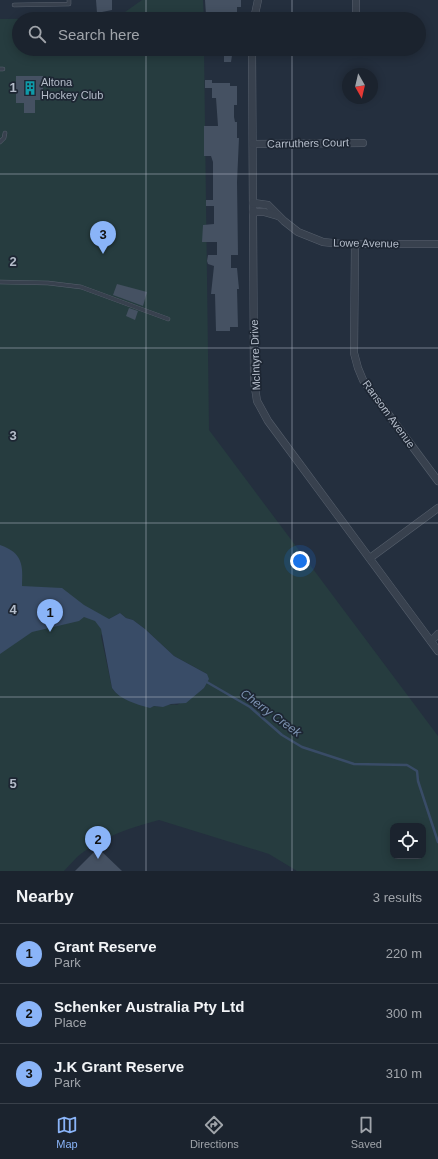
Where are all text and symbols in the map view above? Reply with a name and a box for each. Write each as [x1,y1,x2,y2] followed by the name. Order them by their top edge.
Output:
[12,12,426,56] search box
[26,23,48,45] icon: search
[58,26,140,43] text: Search here
[342,68,378,104] north arrow
[41,76,103,101] place label: Altona Hockey Club
[9,80,17,95] text: 1
[22,80,38,96] building icon: Altona Hockey Club
[267,136,349,150] street label: Carruthers Court
[90,221,116,254] pin: 3
[333,236,399,250] street label: Lowe Avenue
[9,254,17,269] text: 2
[248,319,262,391] street label: McIntyre Drive
[360,378,418,450] street label: Ransom Avenue
[9,428,17,443] text: 3
[290,551,310,571] your location
[37,599,63,632] pin: 1
[9,602,17,617] text: 4
[238,686,305,740] water label: Cherry Creek
[9,776,17,791] text: 5
[390,823,426,859] map controls
[390,823,426,859] button: locate
[85,826,111,859] pin: 2
[16,887,74,906] text: Nearby
[373,890,422,905] text: 3 results
[54,938,157,955] text: Grant Reserve
[25,946,33,961] text: 1
[386,946,422,961] text: 220 m
[54,955,81,970] text: Park
[54,998,244,1015] text: Schenker Australia Pty Ltd
[25,1006,33,1021] text: 2
[386,1006,422,1021] text: 300 m
[54,1015,87,1030] text: Place
[54,1058,184,1075] text: J.K Grant Reserve
[25,1066,33,1081] text: 3
[386,1066,422,1081] text: 310 m
[54,1075,81,1090] text: Park
[56,1114,78,1150] tab: Map
[190,1114,239,1150] tab: Directions
[351,1114,382,1150] tab: Saved

